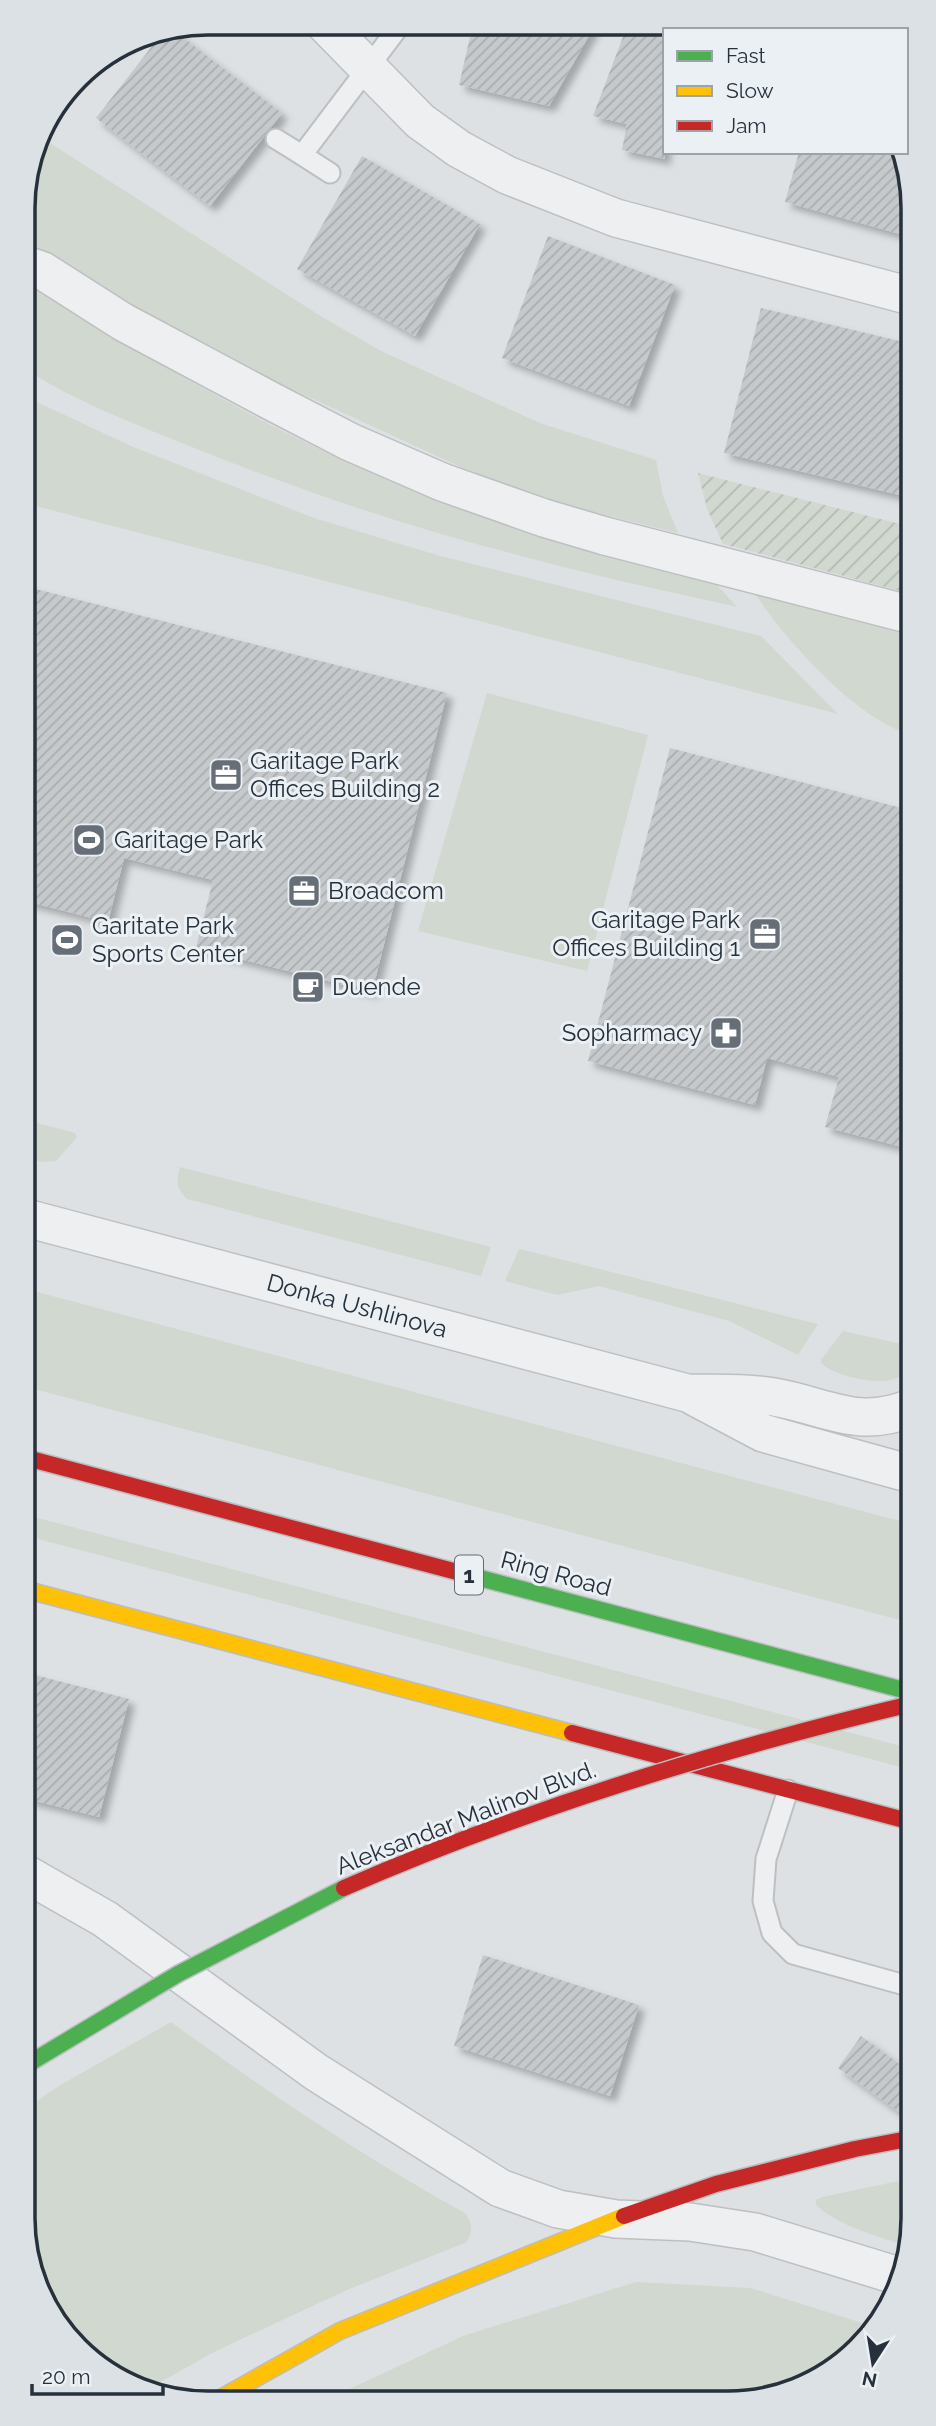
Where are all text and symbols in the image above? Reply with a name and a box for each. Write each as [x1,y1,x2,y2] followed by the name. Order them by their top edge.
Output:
[663,28,908,154] legend
[726,43,766,68] text: Fast
[726,78,774,103] text: Slow
[726,113,767,138] text: Jam
[250,746,440,803] place label: Garitage Park Offices Building 2
[207,756,245,794] office icon: Garitage Park Offices Building 2
[70,821,108,859] sports icon: Garitage Park
[114,825,263,854] place label: Garitage Park
[285,872,323,910] office icon: Broadcom
[328,876,444,905] place label: Broadcom
[552,905,740,962] place label: Garitage Park Offices Building 1
[92,911,245,968] place label: Garitate Park Sports Center
[746,915,784,953] office icon: Garitage Park Offices Building 1
[48,921,86,959] sports icon: Garitate Park Sports Center
[289,968,327,1006] cafe icon: Duende
[332,972,421,1001] place label: Duende
[707,1014,745,1052] pharmacy icon: Sopharmacy
[562,1018,702,1047] place label: Sopharmacy
[264,1267,451,1344] street label: Donka Ushlinova
[498,1545,615,1602] street label: Ring Road
[455,1556,483,1594] road number: 1
[332,1755,600,1881] street label: Aleksandar Malinov Blvd.
[838,2328,908,2398] north arrow
[32,2352,163,2396] scale bar
[42,2364,90,2389] text: 20 m
[860,2367,879,2392] text: N

